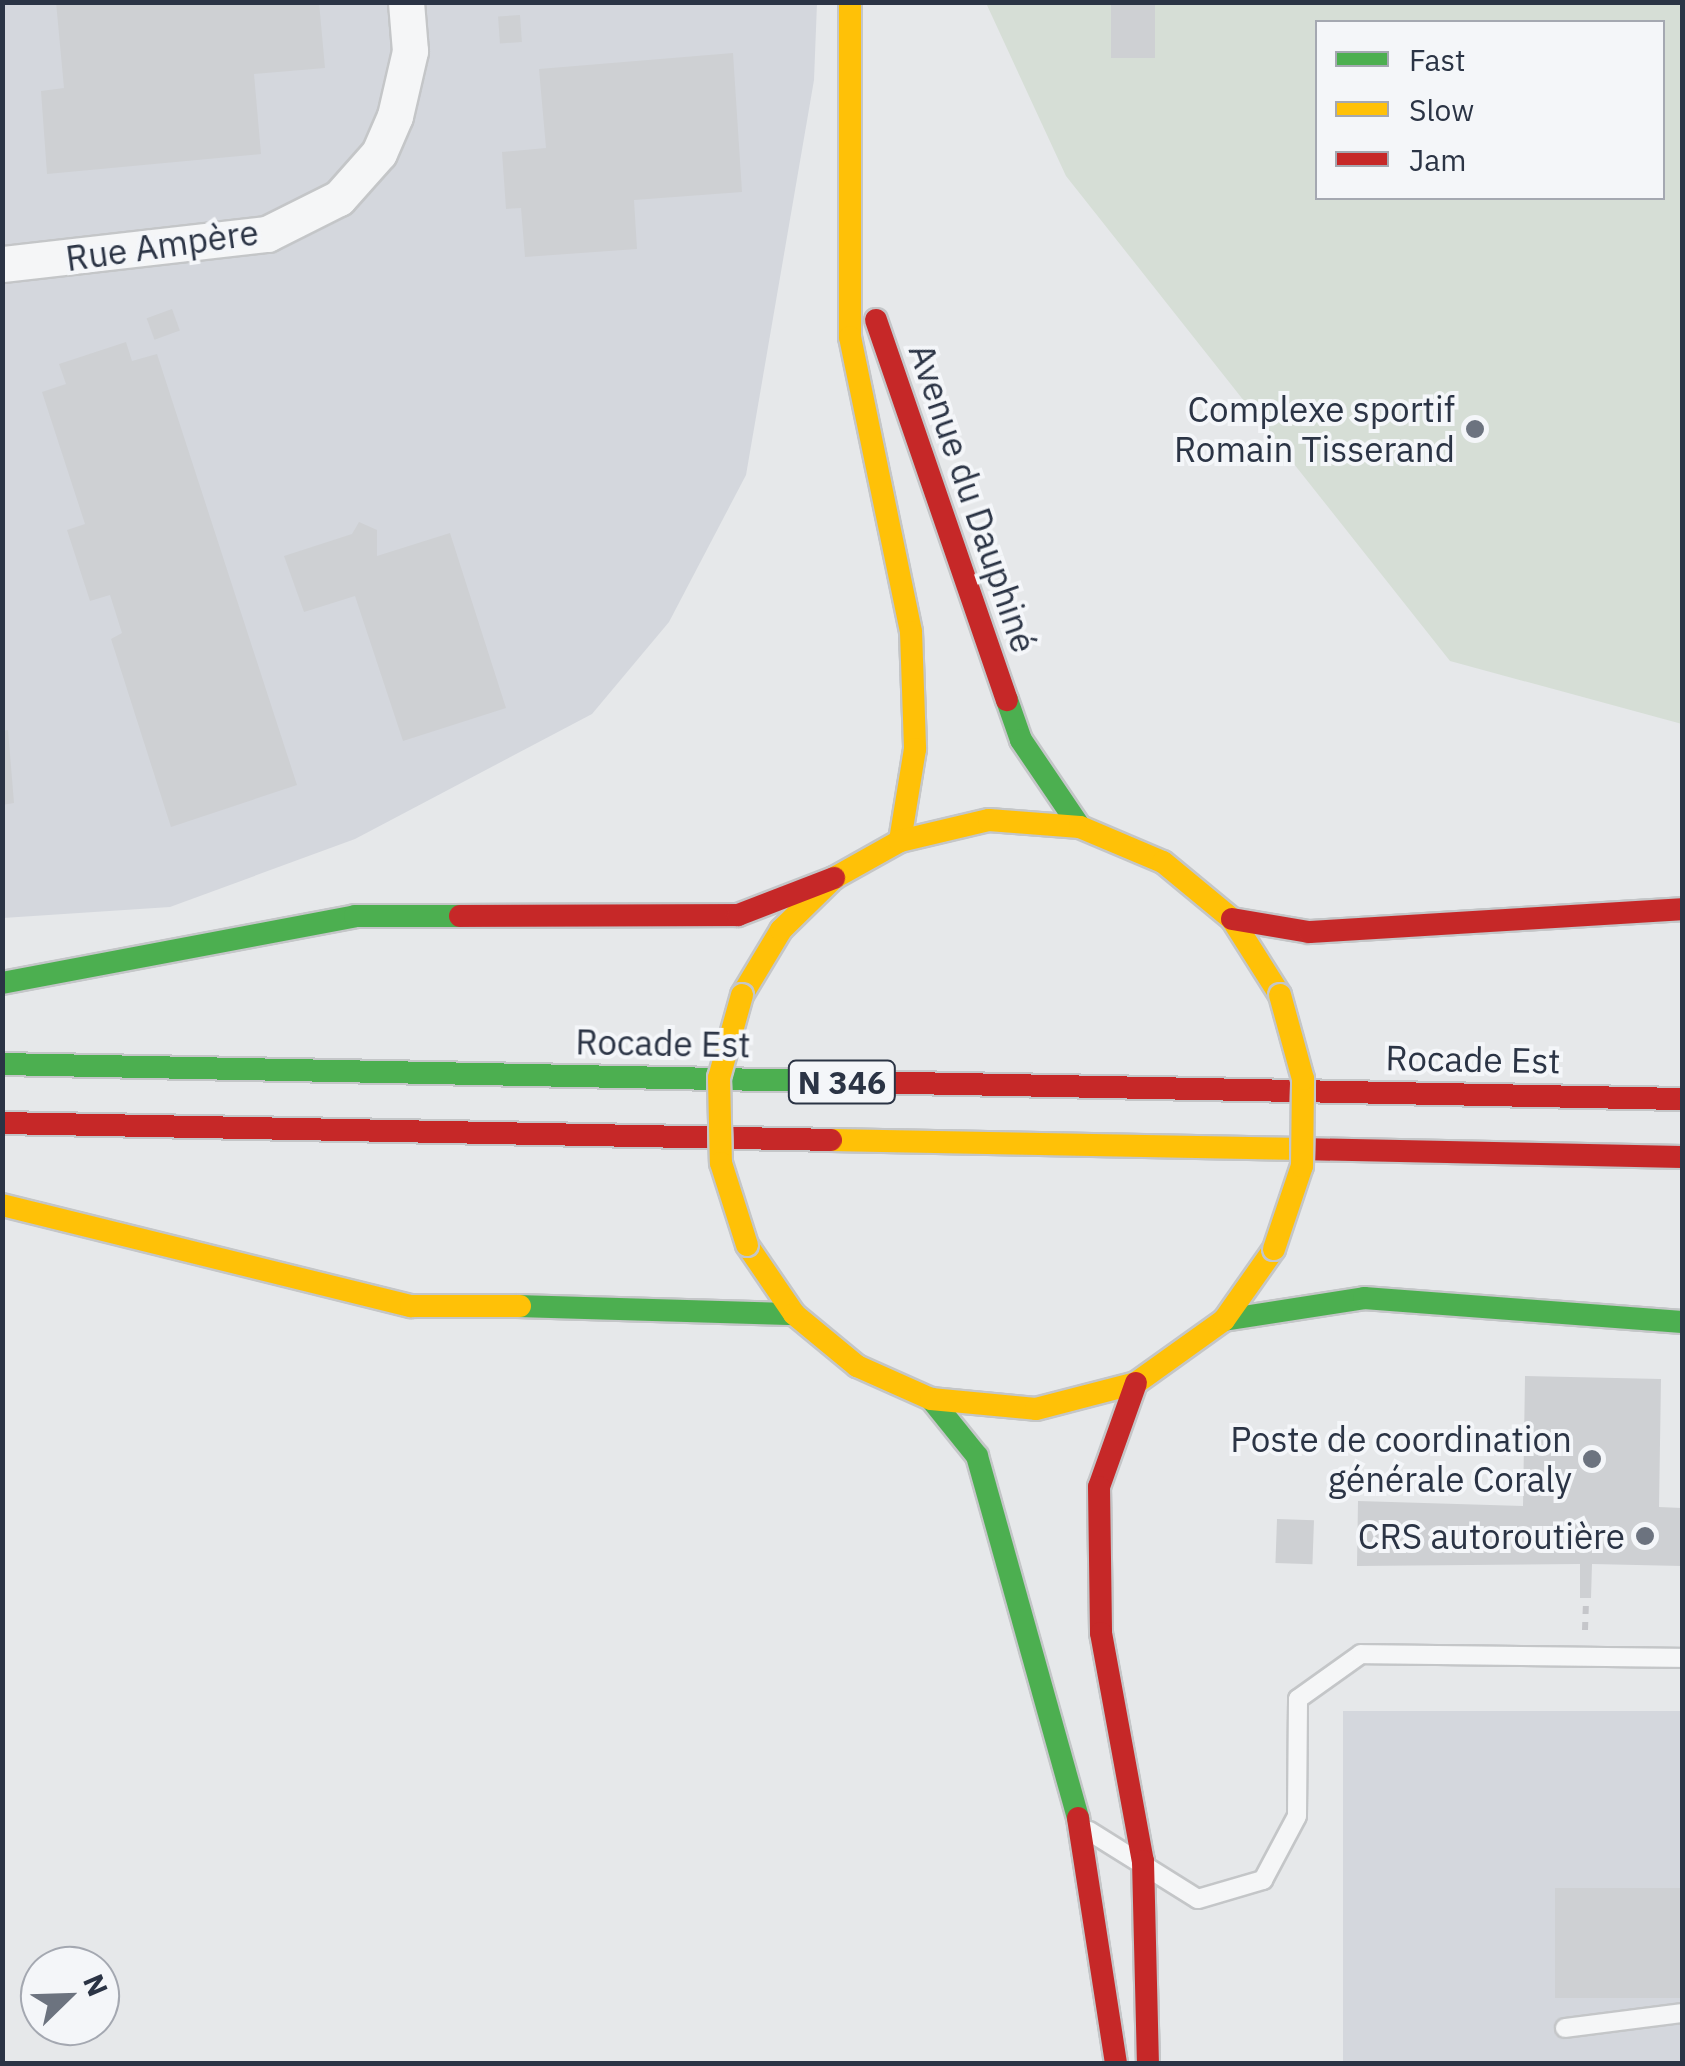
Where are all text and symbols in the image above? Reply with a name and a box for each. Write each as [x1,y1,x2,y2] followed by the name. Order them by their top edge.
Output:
[1315,20,1665,200] legend
[1409,40,1466,79] text: Fast
[1409,90,1474,129] text: Slow
[1409,140,1467,179] text: Jam
[63,211,261,279] street label: Rue Ampère
[900,338,1046,658] street label: Avenue du Dauphiné
[1174,388,1455,470] place label: Complexe sportif Romain Tisserand
[1464,418,1486,440] marker: Complexe sportif Romain Tisserand
[575,1020,751,1066] street label: Rocade Est
[1385,1036,1561,1082] street label: Rocade Est
[787,1055,897,1109] road number: N 346
[1230,1418,1572,1500] place label: Poste de coordination générale Coraly
[1581,1448,1603,1470] marker: Poste de coordination générale Coraly
[1358,1515,1625,1557] place label: CRS autoroutière
[1634,1525,1656,1547] marker: CRS autoroutière
[20,1946,120,2046] north arrow
[75,1968,117,2001] text: N

